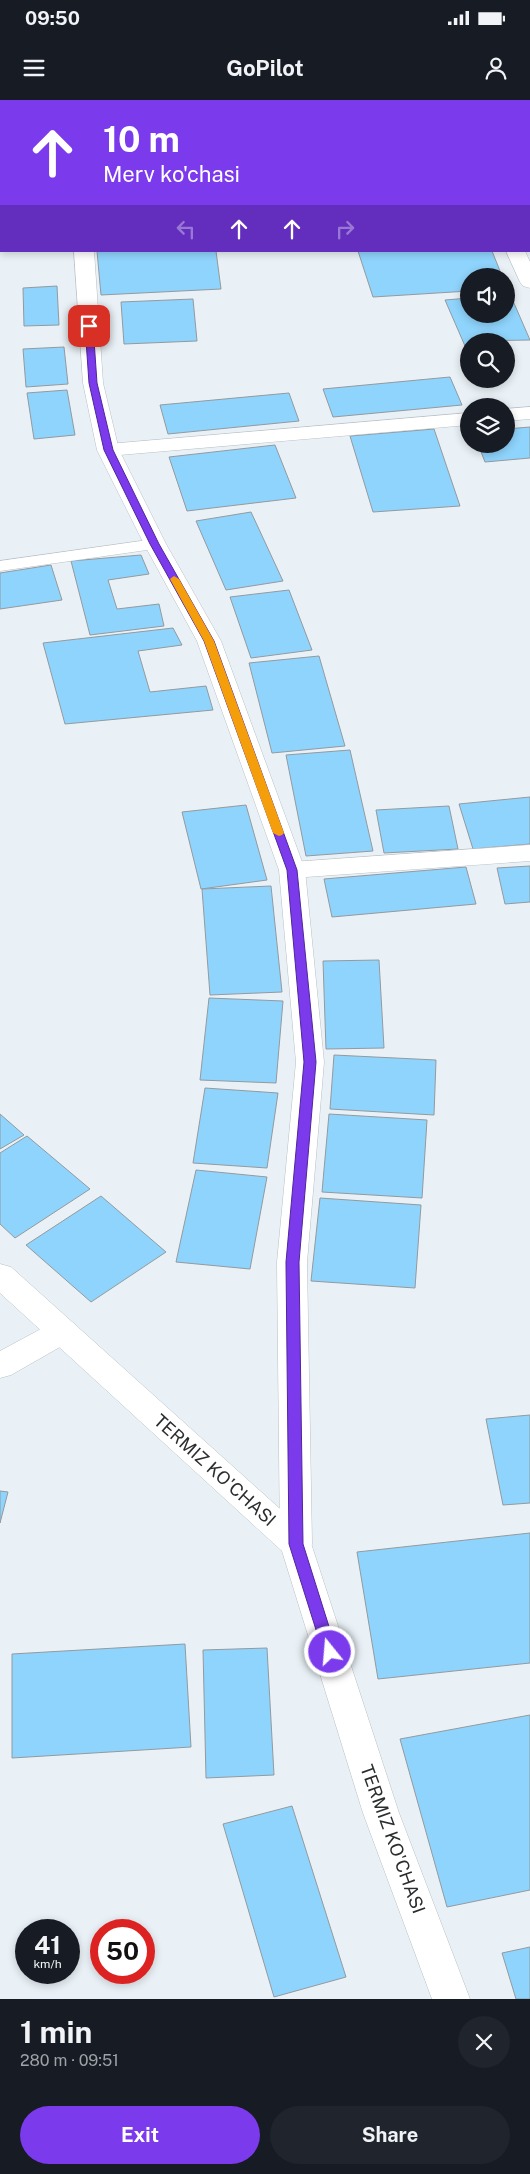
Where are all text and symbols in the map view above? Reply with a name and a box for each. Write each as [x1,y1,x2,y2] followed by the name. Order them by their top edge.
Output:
[25,7,80,29] text: 09:50
[20,54,48,82] icon: menu
[482,54,510,82] icon: person
[226,55,304,81] text: GoPilot
[103,119,180,160] text: 10 m
[20,120,85,185] icon: ahead
[103,161,240,187] text: Merv ko'chasi
[172,215,200,243] icon: left
[225,215,253,243] icon: ahead
[278,215,306,243] icon: ahead
[331,215,359,243] icon: right
[460,268,515,453] map controls
[460,268,515,323] button: sound
[68,305,110,347] pin
[75,312,103,340] icon: arrive
[460,333,515,388] button: search
[460,398,515,453] button: layers
[150,1410,280,1530] street label: TERMIZ KO'CHASI
[303,1625,355,1677] position arrow
[356,1762,430,1916] street label: TERMIZ KO'CHASI
[90,1919,155,1984] speed limit sign: 50
[34,1930,61,1960] text: 41
[33,1957,62,1971] text: km/h
[20,2014,92,2050] text: 1 min
[458,2016,510,2068] button: close
[20,2051,119,2070] text: 280 m · 09:51
[20,2106,260,2164] button: Exit
[270,2106,510,2164] button: Share

